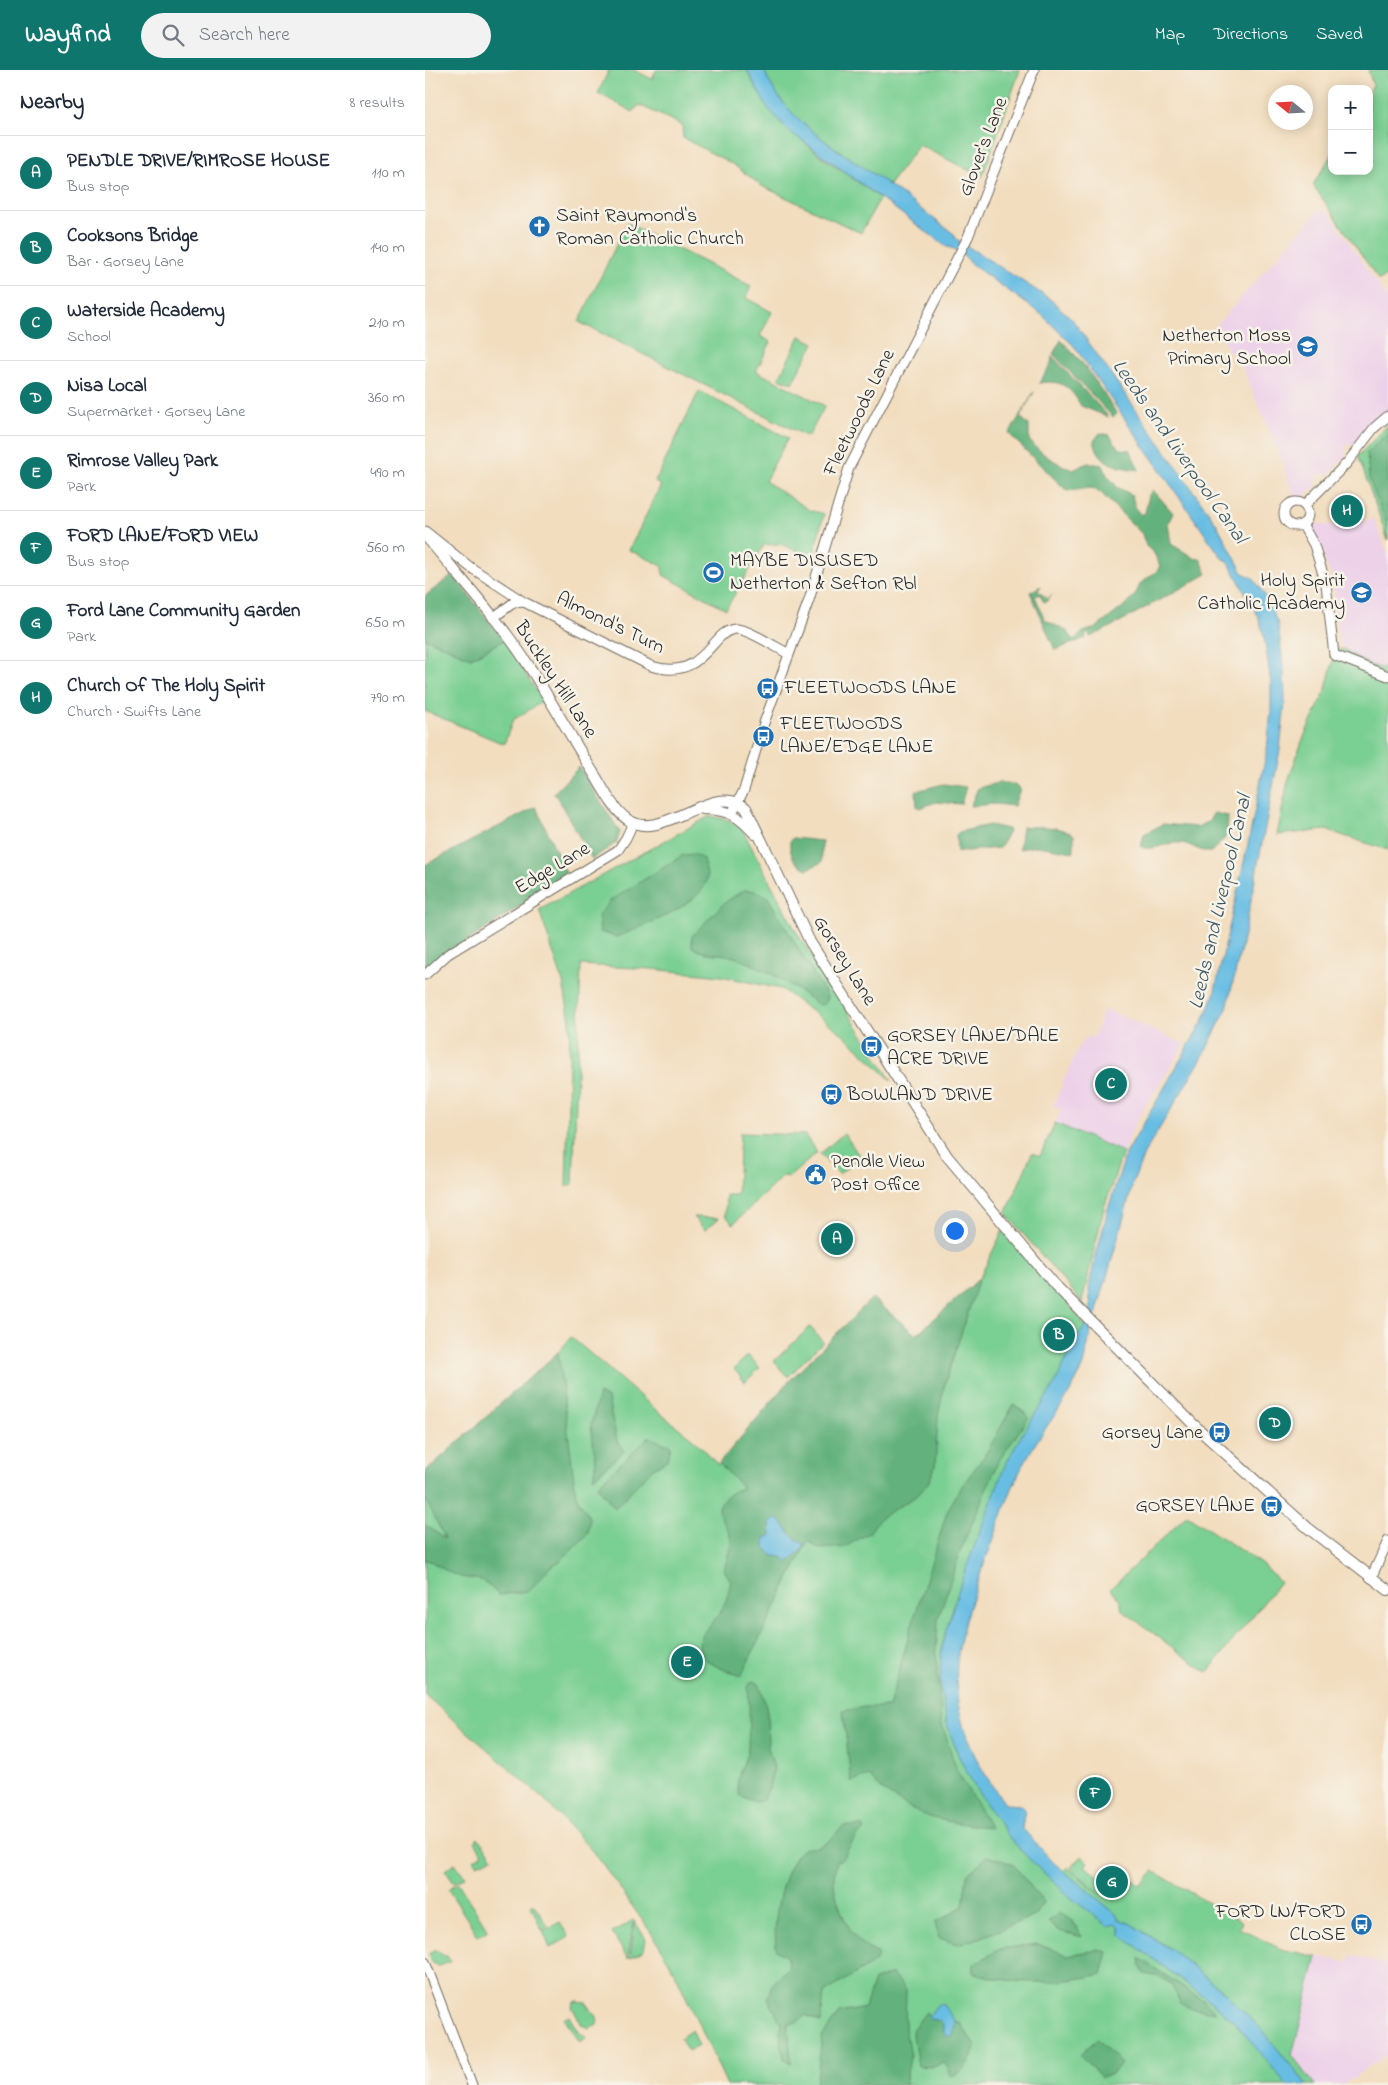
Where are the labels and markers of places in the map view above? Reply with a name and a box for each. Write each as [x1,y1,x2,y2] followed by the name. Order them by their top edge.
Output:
[556,202,744,254] place label: Saint Raymond's Roman Catholic Church
[528,215,552,239] church icon: Saint Raymond's Roman Catholic Church
[1162,322,1291,374] place label: Netherton Moss Primary School
[1295,335,1319,359] school or university icon: Netherton Moss Primary School
[1331,492,1363,530] pin: H
[730,547,917,599] place label: MAYBE DISUSED Netherton & Sefton Rbl
[702,560,726,584] sports icon: MAYBE DISUSED Netherton & Sefton Rbl
[1198,567,1345,619] place label: Holy Spirit Catholic Academy
[1349,580,1373,604] school or university icon: Holy Spirit Catholic Academy
[783,674,957,703] place label: FLEETWOODS LANE
[756,676,780,700] bus stop icon: FLEETWOODS LANE
[779,710,933,762] place label: FLEETWOODS LANE/EDGE LANE
[752,724,776,748] bus stop icon: FLEETWOODS LANE/EDGE LANE
[887,1022,1059,1074] place label: GORSEY LANE/DALE ACRE DRIVE
[859,1035,883,1059] bus stop icon: GORSEY LANE/DALE ACRE DRIVE
[1095,1065,1127,1103] pin: C
[846,1081,993,1110] place label: BOWLAND DRIVE
[819,1083,843,1107] bus stop icon: BOWLAND DRIVE
[831,1148,925,1200] place label: Pendle View Post Office
[803,1162,827,1186] public building icon: Pendle View Post Office
[821,1220,853,1258] pin: A
[1043,1316,1075,1354] pin: B
[1259,1404,1291,1442] pin: D
[1102,1419,1203,1448] place label: Gorsey Lane
[1207,1421,1231,1445] bus stop icon: Gorsey Lane
[1136,1492,1255,1521] place label: GORSEY LANE
[1259,1494,1283,1518] bus stop icon: GORSEY LANE
[671,1643,703,1681] pin: E
[1079,1774,1111,1812] pin: F
[1096,1863,1128,1901] pin: G
[1215,1898,1346,1950] place label: FORD LN/FORD CLOSE
[1350,1912,1374,1936] bus stop icon: FORD LN/FORD CLOSE

